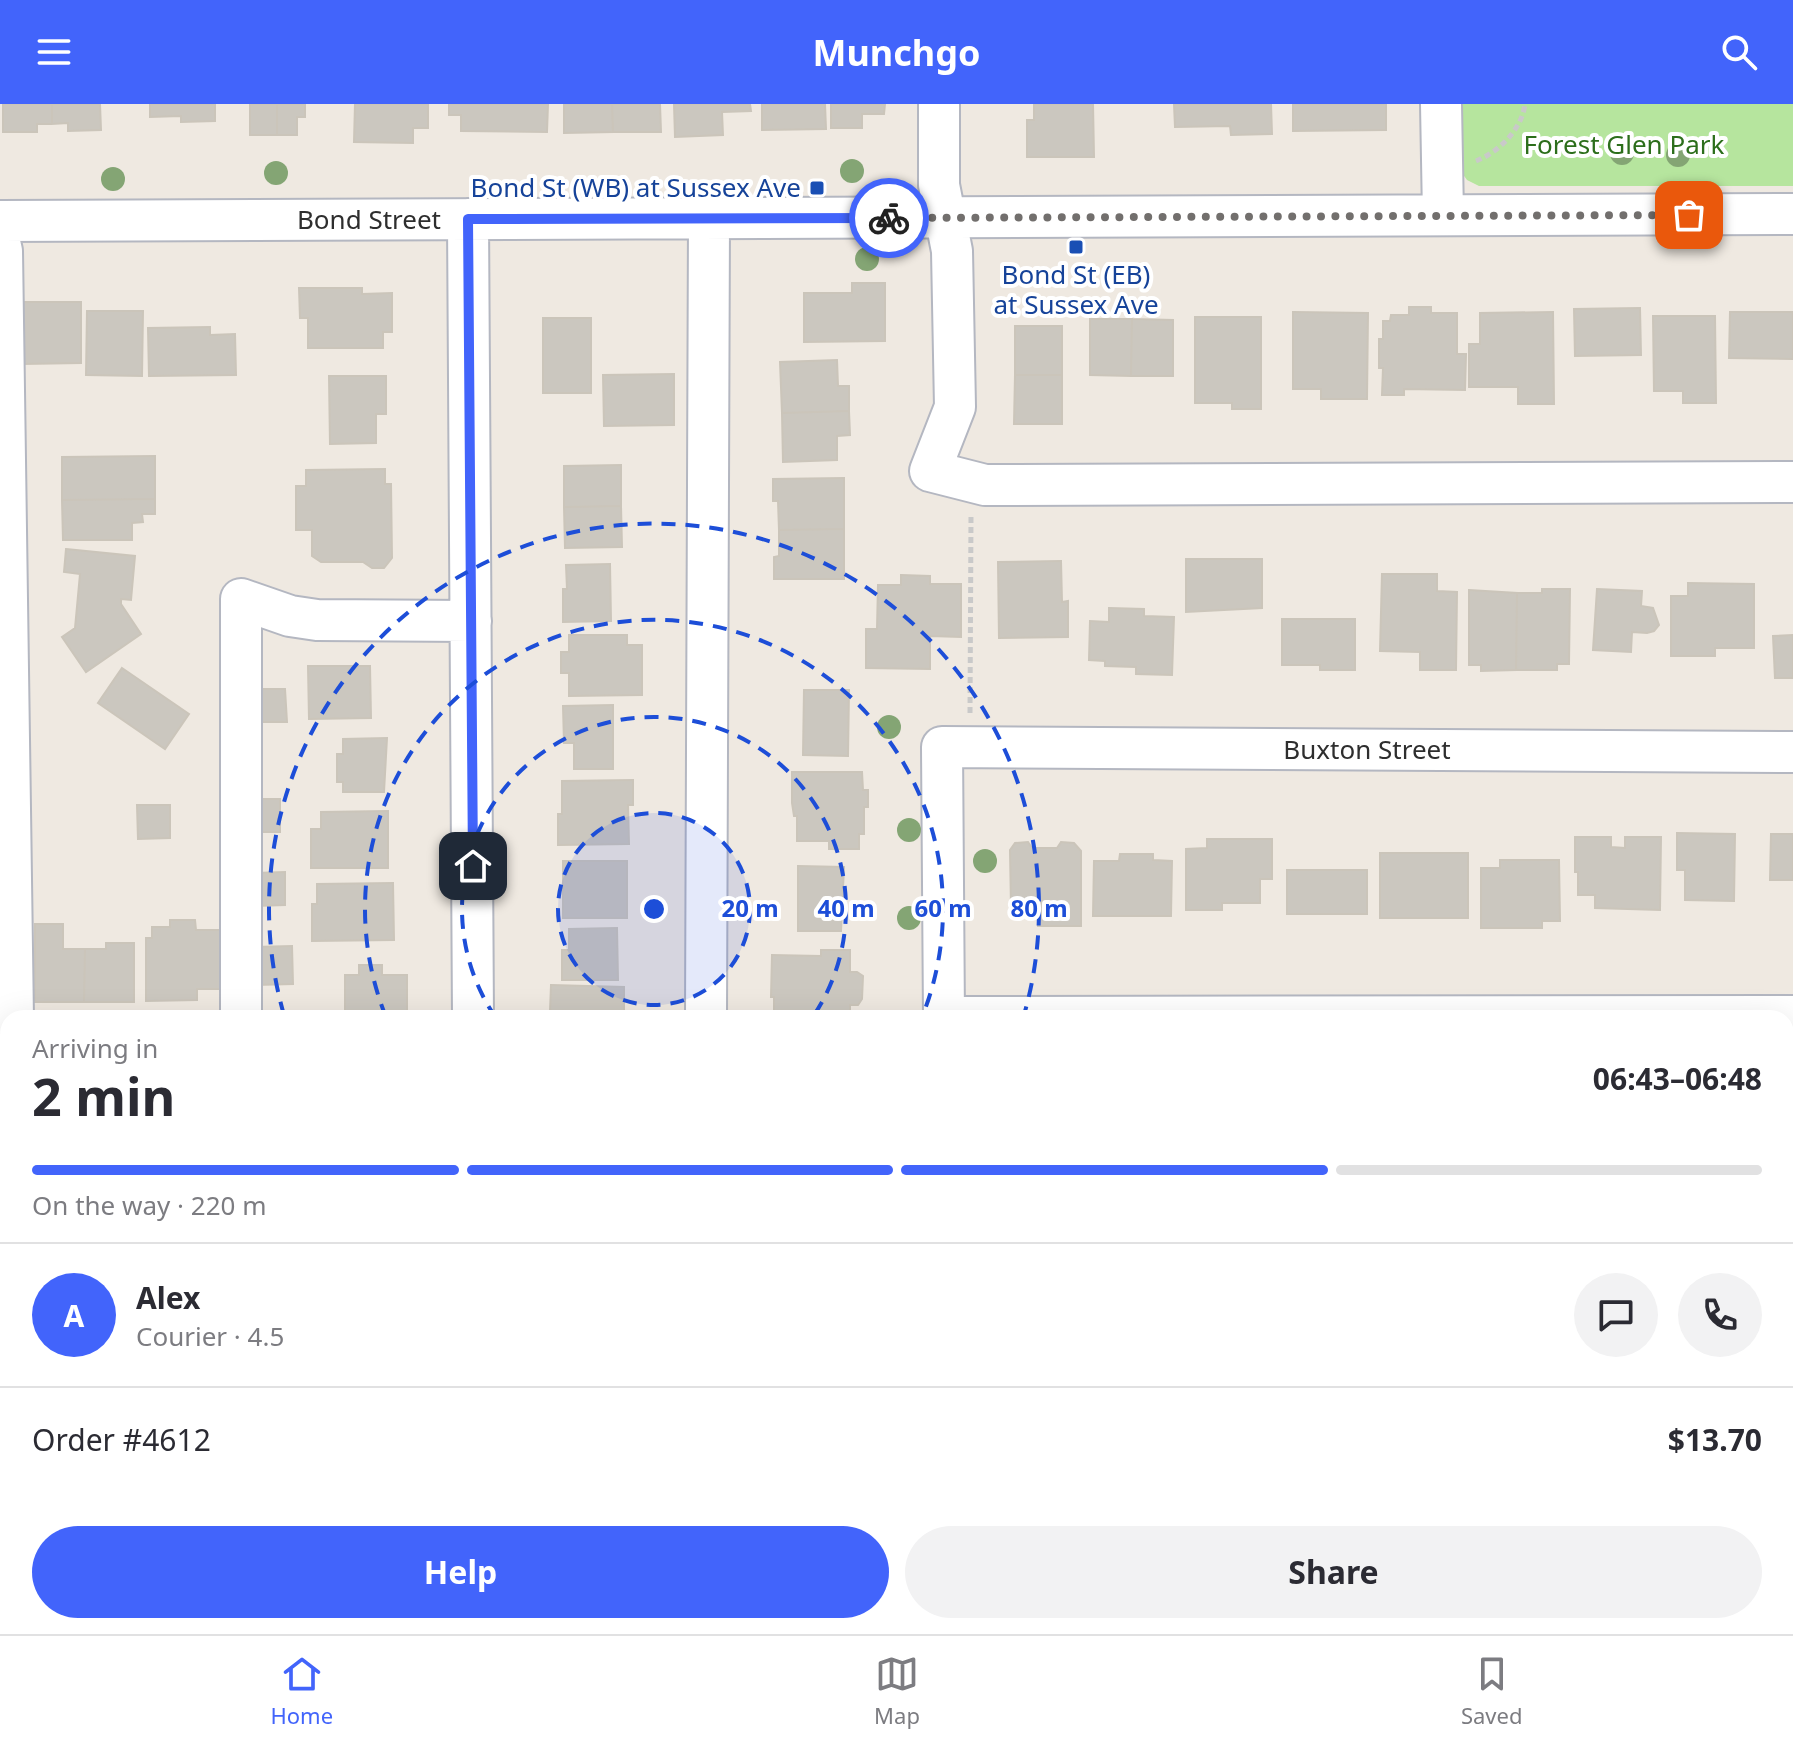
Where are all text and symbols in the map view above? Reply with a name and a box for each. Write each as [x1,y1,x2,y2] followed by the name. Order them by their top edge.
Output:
[813,28,980,77] text: Munchgo
[32,30,76,74] icon: menu
[1717,30,1761,74] icon: search
[1524,126,1724,162] park label: Forest Glen Park
[471,169,801,205] place label: Bond St (WB) at Sussex Ave
[849,178,929,258] courier
[808,179,826,197] marker: Bond St (WB) at Sussex Ave
[1655,181,1723,249] pin
[1667,193,1711,237] icon: bag
[867,196,911,240] icon: bike
[297,201,441,237] street label: Bond Street
[1067,238,1085,256] marker: Bond St (EB) at Sussex Ave
[993,256,1159,322] place label: Bond St (EB) at Sussex Ave
[1283,731,1451,767] street label: Buxton Street
[439,832,507,900] pin
[451,844,495,888] icon: home
[721,891,779,924] text: 20 m
[817,891,875,924] text: 40 m
[914,891,972,924] text: 60 m
[1010,891,1068,924] text: 80 m
[640,895,668,923] centre of rings
[32,1030,158,1066] text: Arriving in
[1593,1058,1762,1099] text: 06:43–06:48
[32,1060,175,1131] text: 2 min
[32,1187,266,1223] text: On the way · 220 m
[1574,1273,1658,1357] button: chat
[1678,1273,1762,1357] button: phone
[136,1277,200,1318] text: Alex
[64,1295,84,1336] text: A
[136,1318,284,1354] text: Courier · 4.5
[32,1419,211,1460] text: Order #4612
[1668,1419,1762,1460] text: $13.70
[32,1526,889,1618] button: Help
[905,1526,1762,1618] button: Share
[271,1652,333,1730] tab: Home
[874,1652,920,1730] tab: Map
[1461,1652,1522,1730] tab: Saved

